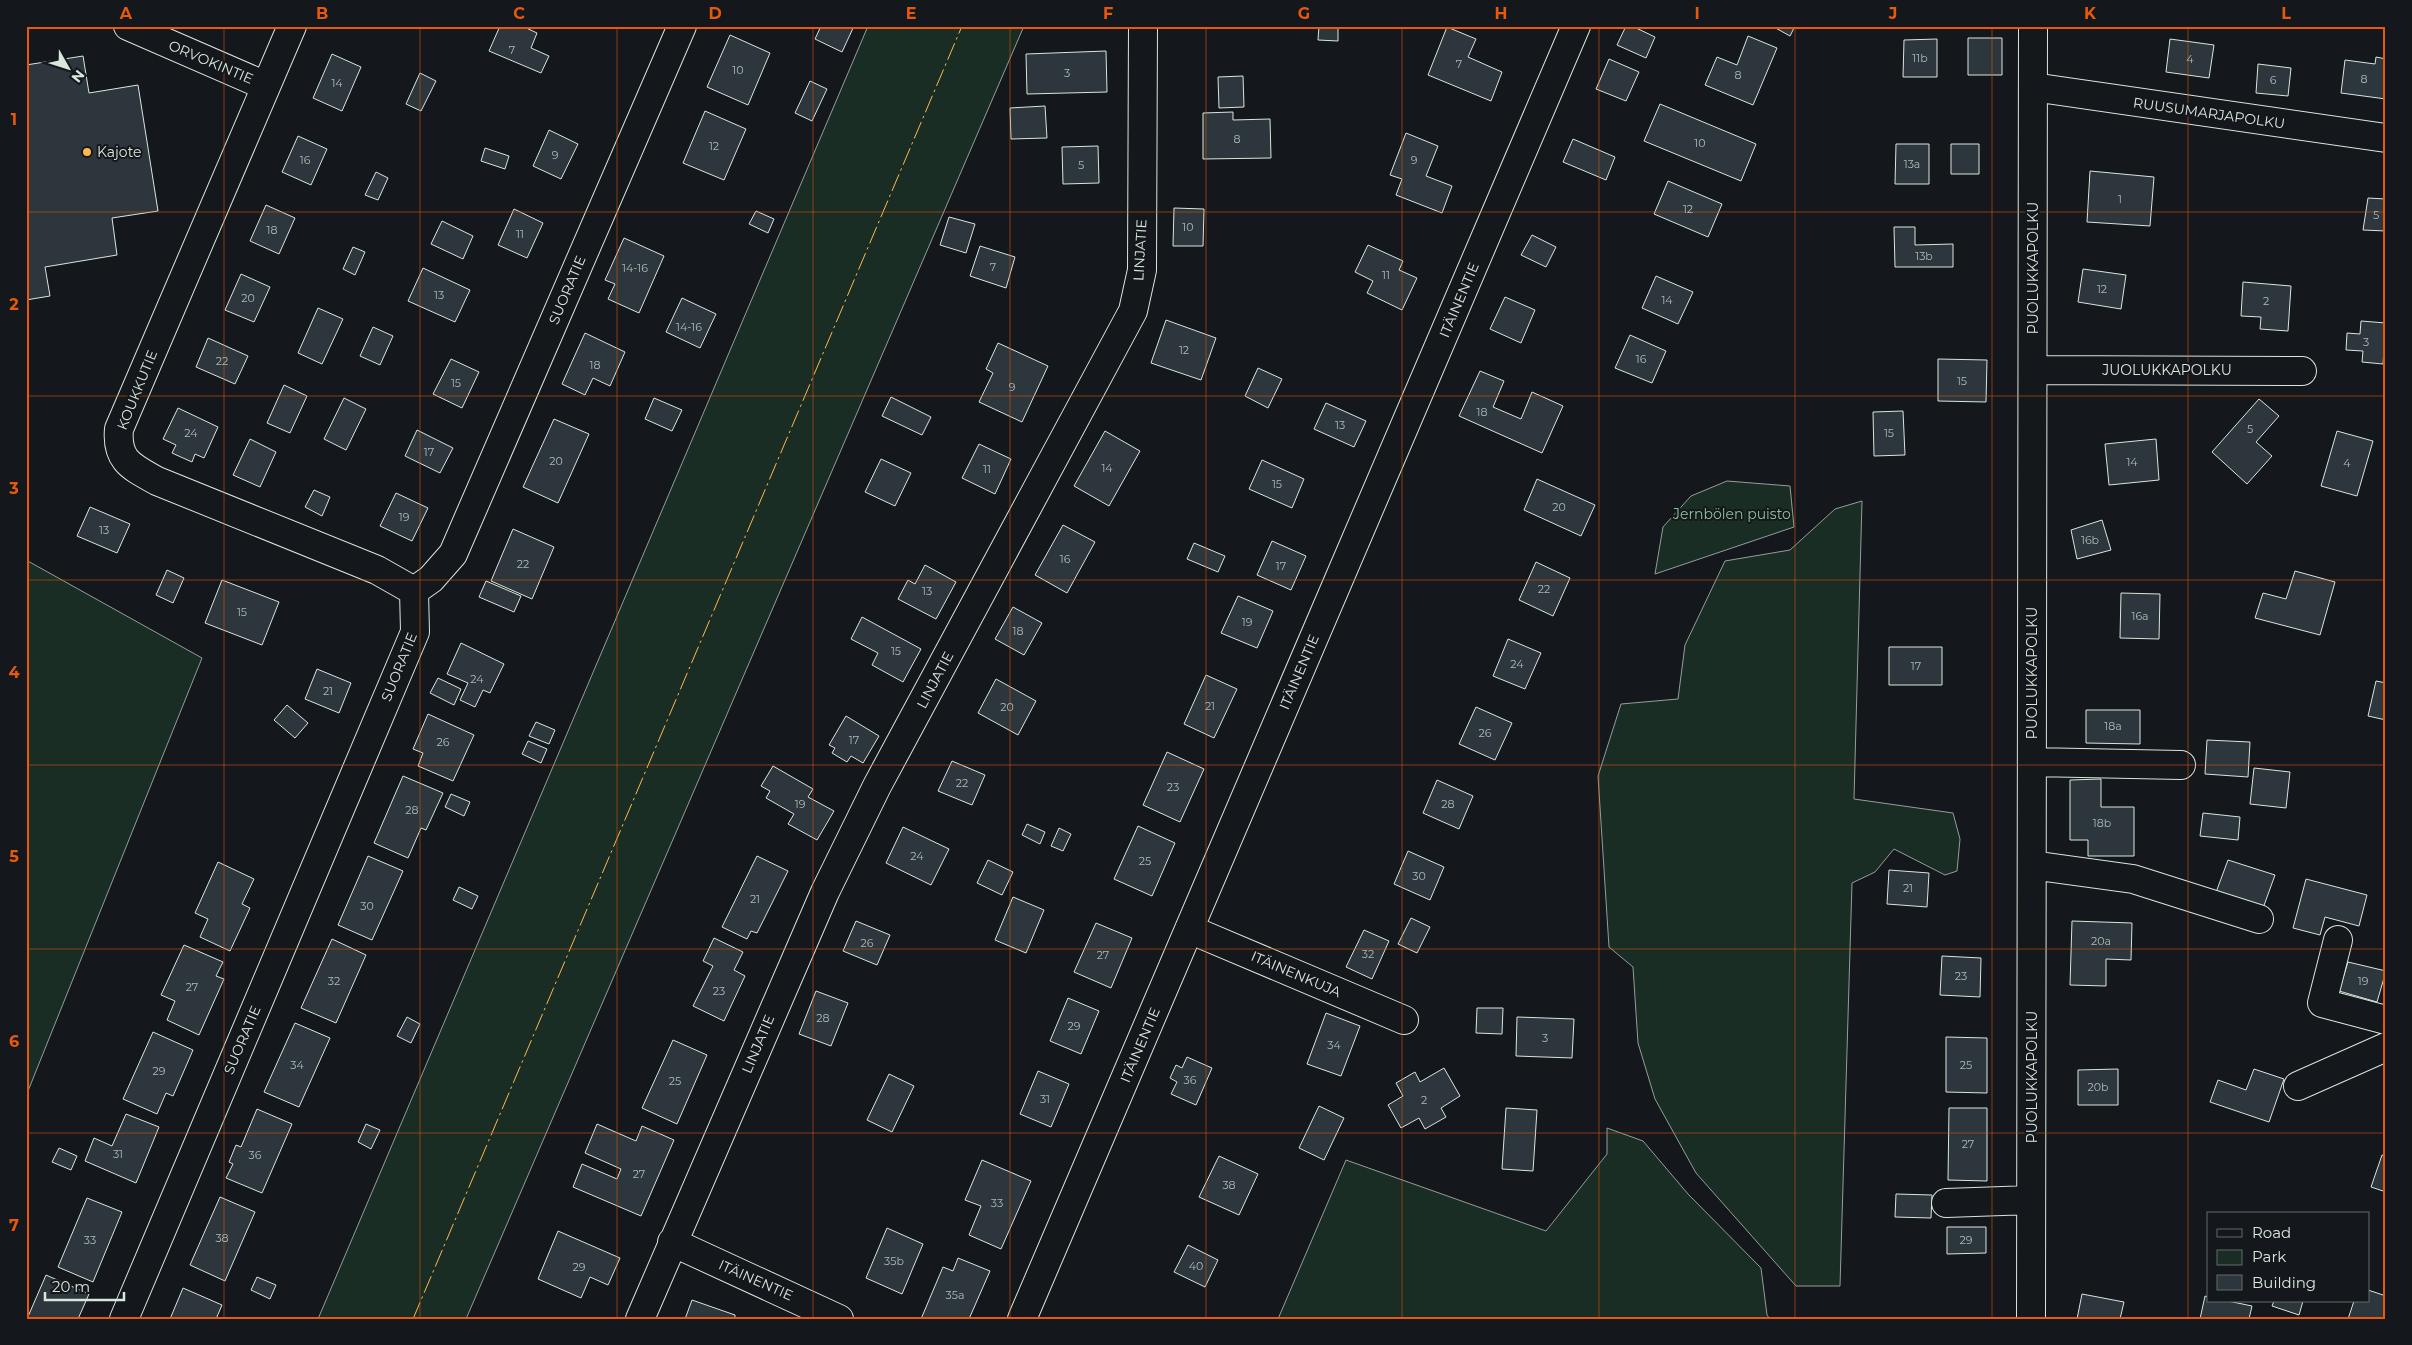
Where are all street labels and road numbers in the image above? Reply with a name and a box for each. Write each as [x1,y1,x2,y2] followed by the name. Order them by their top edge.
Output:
[166,36,256,88] street label: ORVOKINTIE
[2132,93,2286,133] street label: RUUSUMARJAPOLKU
[2024,202,2042,334] street label: PUOLUKKAPOLKU
[1129,219,1151,281] street label: LINJATIE
[545,253,589,327] street label: SUORATIE
[1435,260,1483,340] street label: ITÄINENTIE
[113,347,161,433] street label: KOUKKUTIE
[2101,361,2232,379] street label: JUOLUKKAPOLKU
[2023,607,2041,739] street label: PUOLUKKAPOLKU
[377,630,421,704] street label: SUORATIE
[1275,632,1323,712] street label: ITÄINENTIE
[913,648,957,712] street label: LINJATIE
[1248,947,1345,1001] street label: ITÄINENKUJA
[220,1003,264,1077] street label: SUORATIE
[1116,1005,1164,1085] street label: ITÄINENTIE
[2023,1011,2041,1143] street label: PUOLUKKAPOLKU
[738,1012,778,1076] street label: LINJATIE
[716,1256,796,1304] street label: ITÄINENTIE

